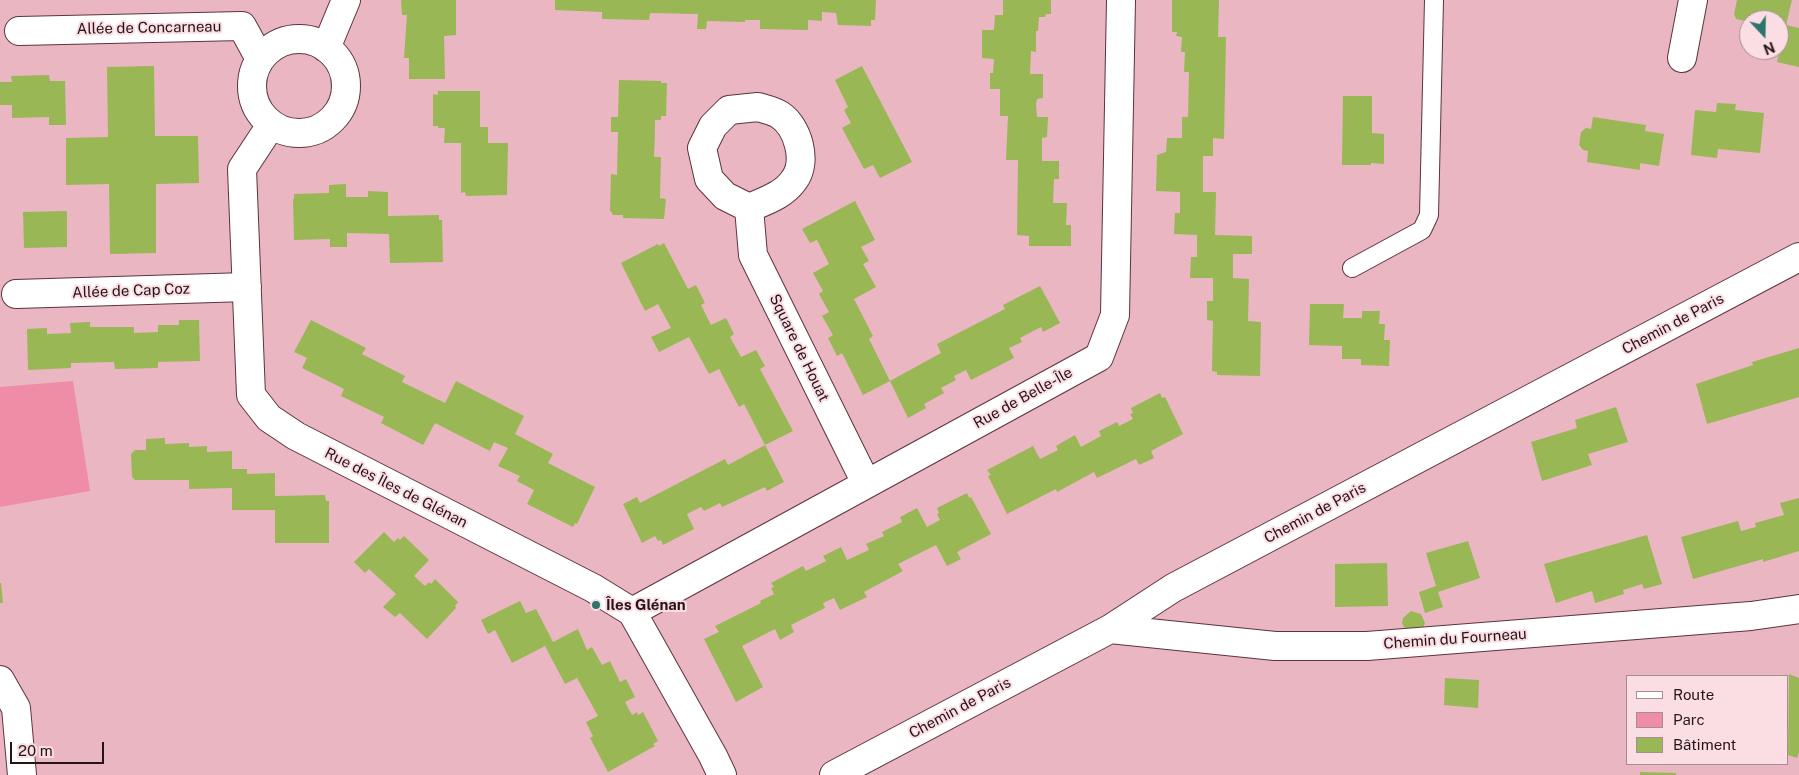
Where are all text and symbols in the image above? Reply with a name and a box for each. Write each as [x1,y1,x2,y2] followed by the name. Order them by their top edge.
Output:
[1739,10,1789,60] north arrow
[77,18,221,38] street label: Allée de Concarneau
[1761,39,1777,57] text: N
[72,280,190,302] street label: Allée de Cap Coz
[1619,290,1727,358] street label: Chemin de Paris
[765,291,833,405] street label: Square de Houat
[970,363,1076,433] street label: Rue de Belle-Île
[322,444,470,532] street label: Rue des Îles de Glénan
[1261,479,1369,547] street label: Chemin de Paris
[606,596,686,614] place label: Îles Glénan
[590,599,602,611] marker: Îles Glénan
[1383,625,1527,653] street label: Chemin du Fourneau
[906,674,1014,742] street label: Chemin de Paris
[1626,675,1789,765] legend
[1673,686,1714,703] text: Route
[1673,711,1705,728] text: Parc
[12,732,106,764] scale bar
[1673,736,1736,753] text: Bâtiment
[18,742,53,759] text: 20 m

